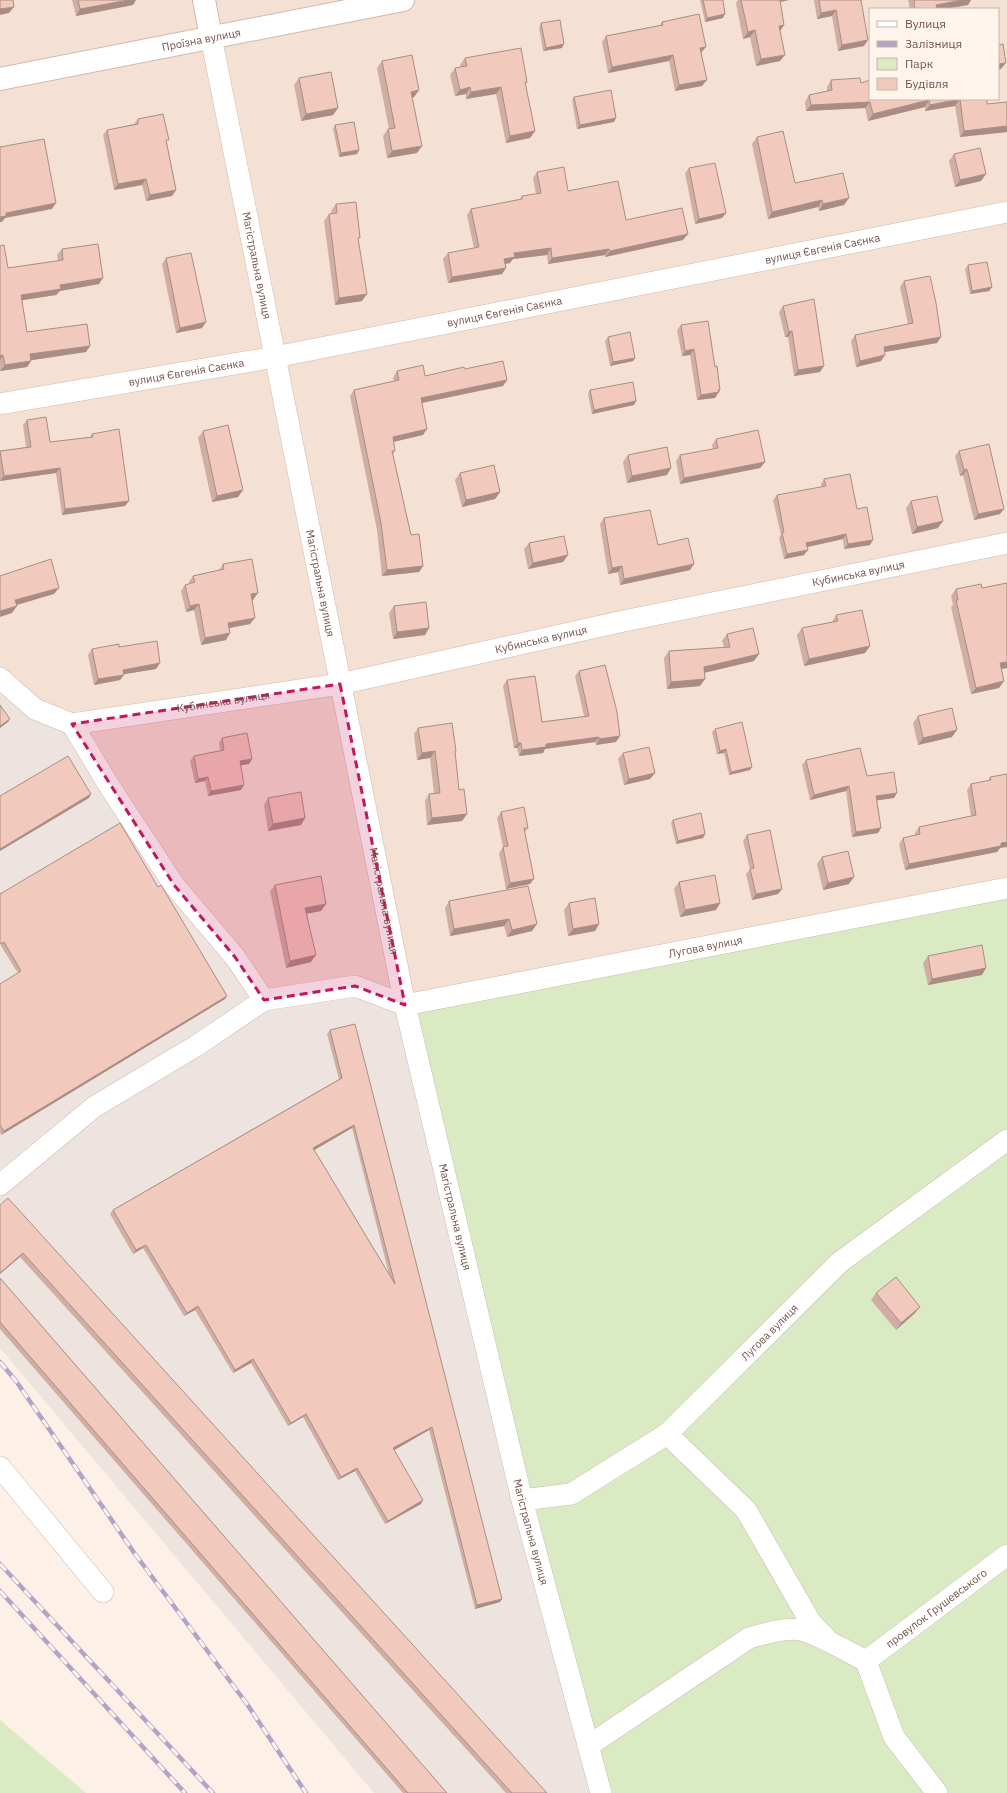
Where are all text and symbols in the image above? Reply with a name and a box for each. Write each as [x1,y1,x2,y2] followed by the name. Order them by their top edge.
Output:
[869,8,999,100] legend
[905,16,946,31] text: Вулиця
[161,25,242,54] street label: Проїзна вулиця
[905,36,962,51] text: Залізниця
[905,56,934,71] text: Парк
[905,76,948,91] text: Будівля
[239,211,274,320] street label: Магістральна вулиця
[764,230,881,267] street label: вулиця Євгенія Саєнка
[446,293,564,330] street label: вулиця Євгенія Саєнка
[127,355,245,389] street label: вулиця Євгенія Саєнка
[303,528,338,638] street label: Магістральна вулиця
[811,557,906,590] street label: Кубинська вулиця
[494,622,589,656] street label: Кубинська вулиця
[176,688,271,715] street label: Кубинська вулиця
[367,846,402,956] street label: Магістральна вулиця
[667,933,743,961] street label: Лугова вулиця
[436,1162,474,1272] street label: Магістральна вулиця
[738,1301,801,1364] street label: Лугова вулиця
[510,1478,552,1586] street label: Магістральна вулиця
[883,1566,990,1651] street label: провулок Грушевського

